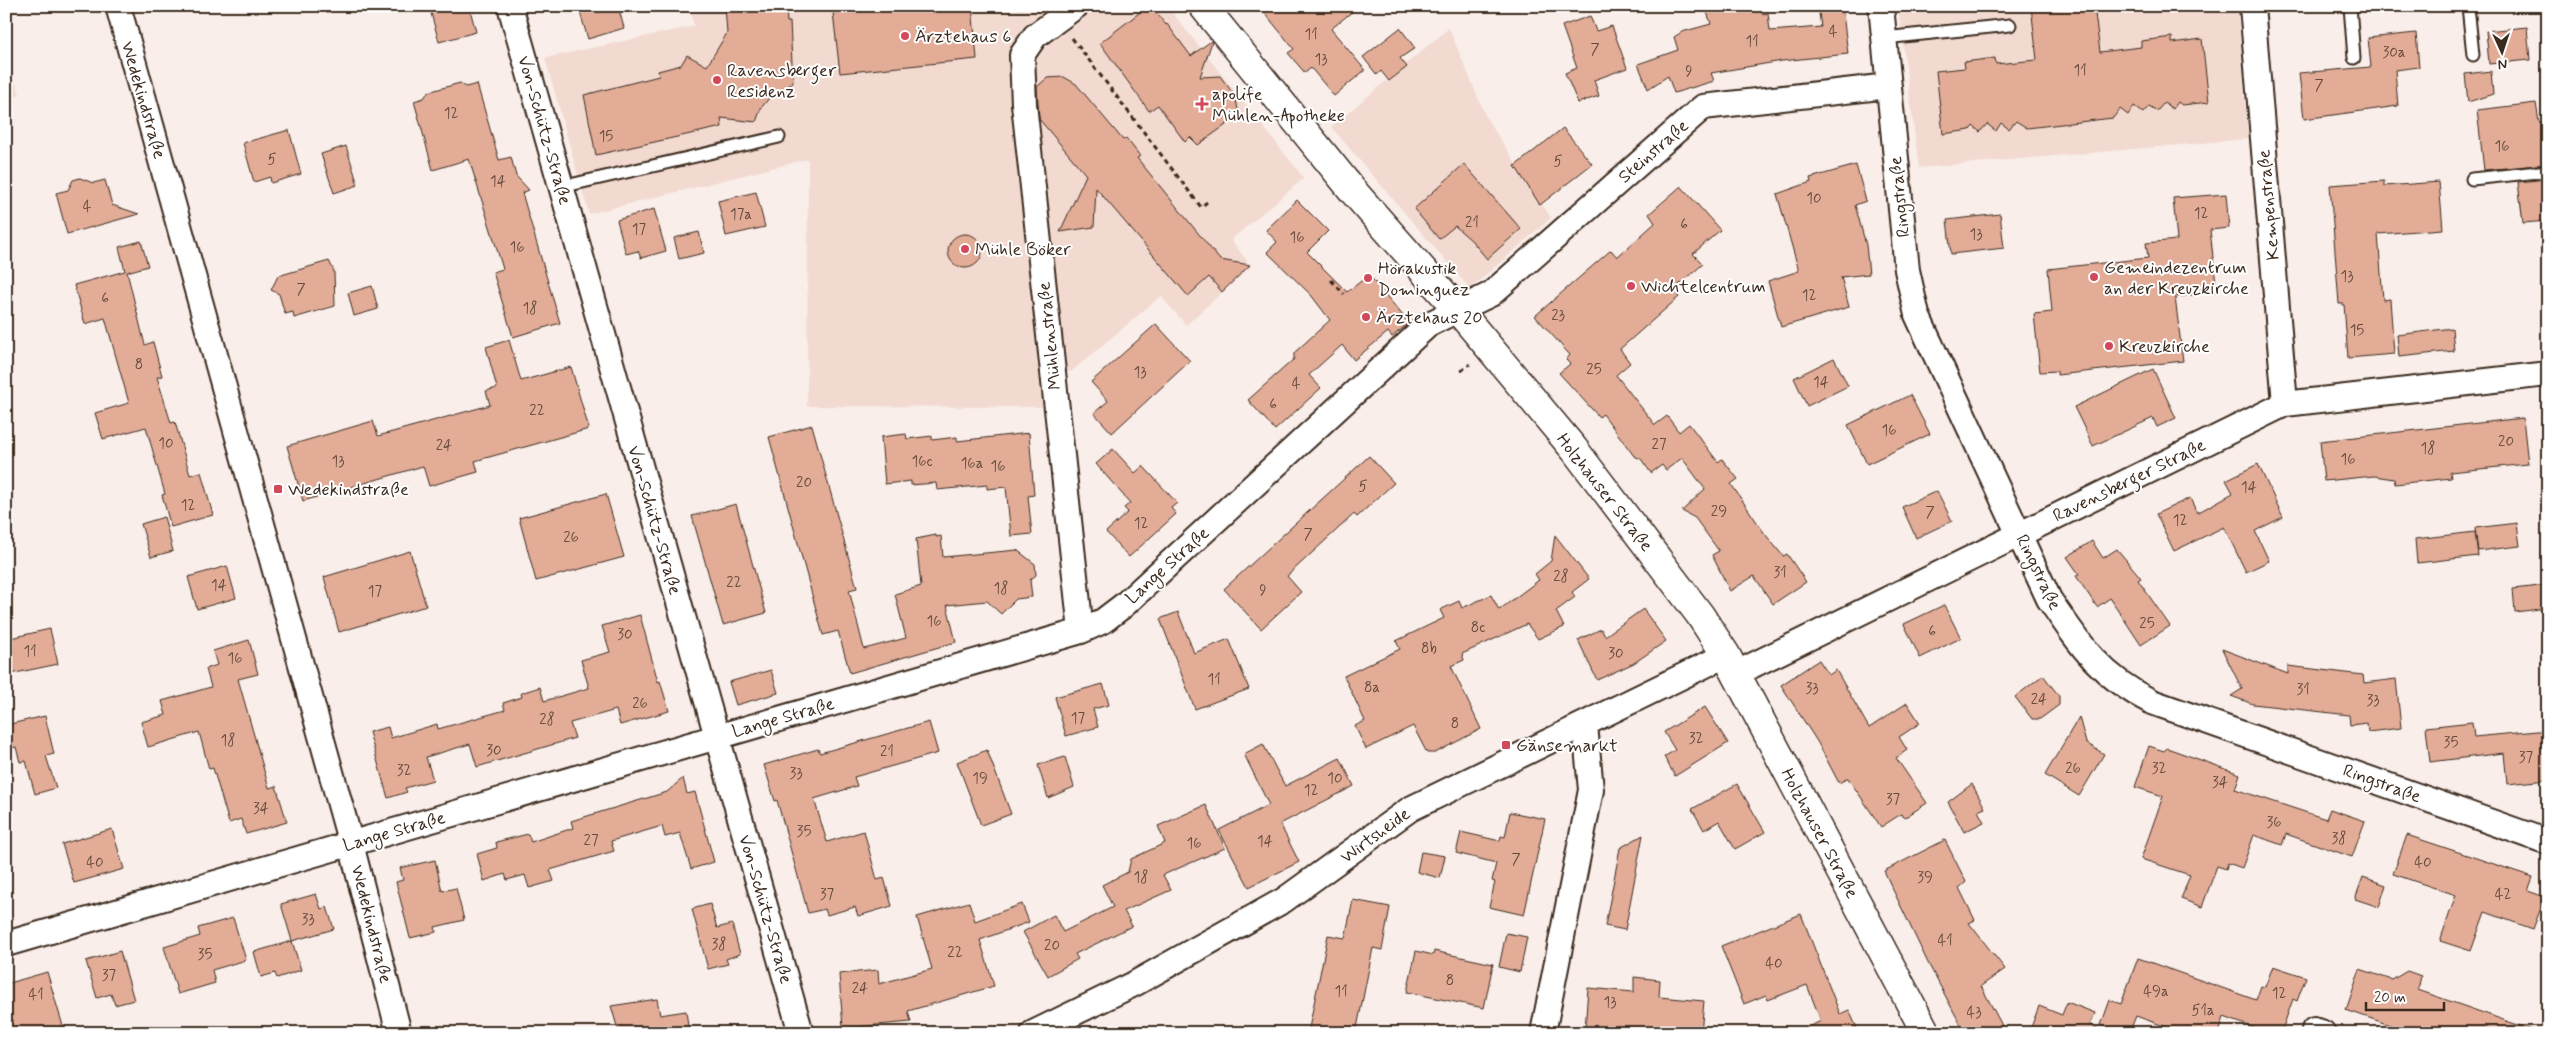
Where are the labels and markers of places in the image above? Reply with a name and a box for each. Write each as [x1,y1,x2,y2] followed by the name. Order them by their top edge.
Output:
[915,25,1012,49] place label: Ärztehaus 6
[899,30,911,42] marker: Ärztehaus 6
[727,59,837,104] place label: Ravensberger Residenz
[711,74,723,86] marker: Ravensberger Residenz
[1212,83,1345,129] place label: apolife Mühlen-Apotheke
[1196,98,1208,110] marker: apolife Mühlen-Apotheke
[975,238,1071,262] place label: Mühle Böker
[959,243,971,255] marker: Mühle Böker
[2104,256,2249,301] place label: Gemeindezentrum an der Kreuzkirche
[1378,257,1470,302] place label: Hörakustik Dominguez
[2088,271,2100,283] marker: Gemeindezentrum an der Kreuzkirche
[1362,272,1374,284] marker: Hörakustik Dominguez
[1641,275,1766,299] place label: Wichtelcentrum
[1625,280,1637,292] marker: Wichtelcentrum
[1376,306,1482,330] place label: Ärztehaus 20
[1360,311,1372,323] marker: Ärztehaus 20
[2119,335,2210,359] place label: Kreuzkirche
[2103,340,2115,352] marker: Kreuzkirche
[288,478,409,502] place label: Wedekindstraße
[272,483,284,495] marker: Wedekindstraße
[1516,734,1618,758] place label: Gänsemarkt
[1500,739,1512,751] marker: Gänsemarkt

